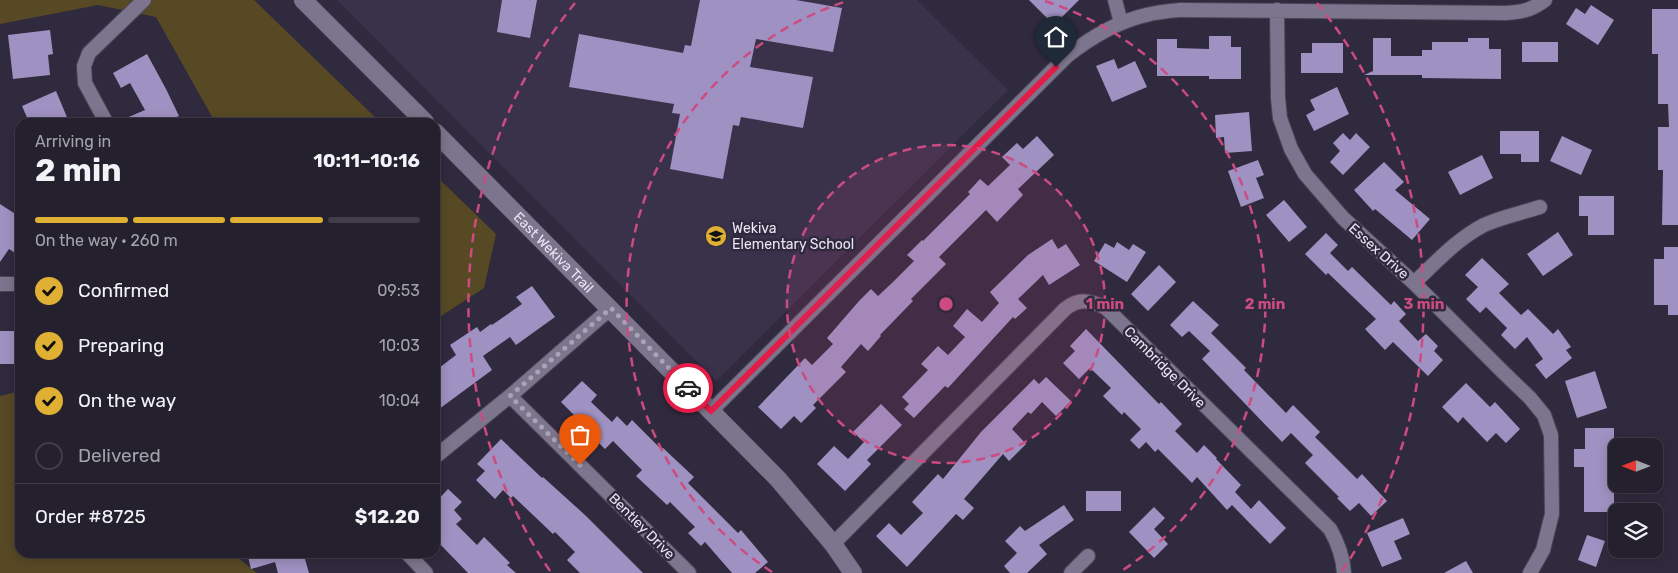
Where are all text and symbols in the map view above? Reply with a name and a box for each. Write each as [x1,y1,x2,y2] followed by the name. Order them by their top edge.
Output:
[1035,16,1077,67] pin
[1042,23,1070,51] icon: home
[35,132,111,151] text: Arriving in
[313,149,420,172] text: 10:11–10:16
[35,151,122,189] text: 2 min
[510,209,597,296] street label: East Wekiva Trail
[732,220,854,253] place label: Wekiva Elementary School
[1345,220,1412,283] street label: Essex Drive
[704,224,728,248] school or university icon: Wekiva Elementary School
[35,231,178,250] text: On the way · 260 m
[35,277,63,305] icon: check
[78,279,169,302] text: Confirmed
[377,281,420,300] text: 09:53
[937,295,955,313] centre of rings
[1086,295,1124,313] text: 1 min
[1245,295,1285,313] text: 2 min
[1404,295,1444,313] text: 3 min
[1120,323,1209,412] street label: Cambridge Drive
[35,332,63,360] icon: check
[78,334,164,357] text: Preparing
[379,336,420,355] text: 10:03
[663,363,713,413] courier
[674,374,702,402] icon: car
[35,387,63,415] icon: check
[78,389,176,412] text: On the way
[379,391,420,410] text: 10:04
[559,414,601,465] pin
[566,421,594,449] icon: bag
[1608,438,1662,492] north arrow
[1608,438,1663,558] map controls
[78,444,161,467] text: Delivered
[605,490,678,563] street label: Bentley Drive
[1608,503,1663,558] button: layers
[35,505,146,528] text: Order #8725
[355,505,420,528] text: $12.20

